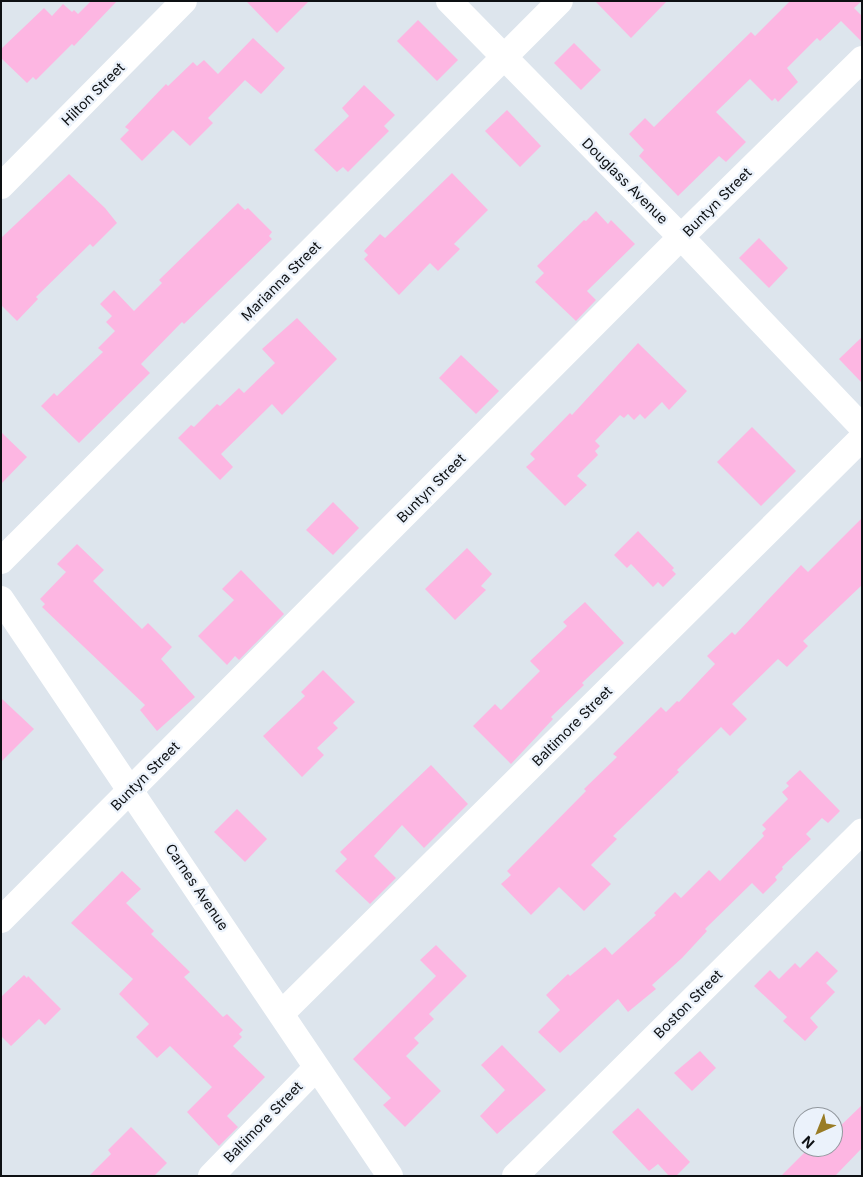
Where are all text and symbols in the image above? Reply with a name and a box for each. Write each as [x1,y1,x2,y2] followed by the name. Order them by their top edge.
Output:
[58,59,128,129] street label: Hilton Street
[579,135,671,227] street label: Douglass Avenue
[679,164,755,240] street label: Buntyn Street
[238,238,324,324] street label: Marianna Street
[393,450,469,526] street label: Buntyn Street
[529,683,615,769] street label: Baltimore Street
[107,738,183,814] street label: Buntyn Street
[162,841,232,933] street label: Carnes Avenue
[650,966,726,1042] street label: Boston Street
[220,1078,306,1166] street label: Baltimore Street
[793,1107,843,1157] north arrow
[798,1133,818,1152] text: N

